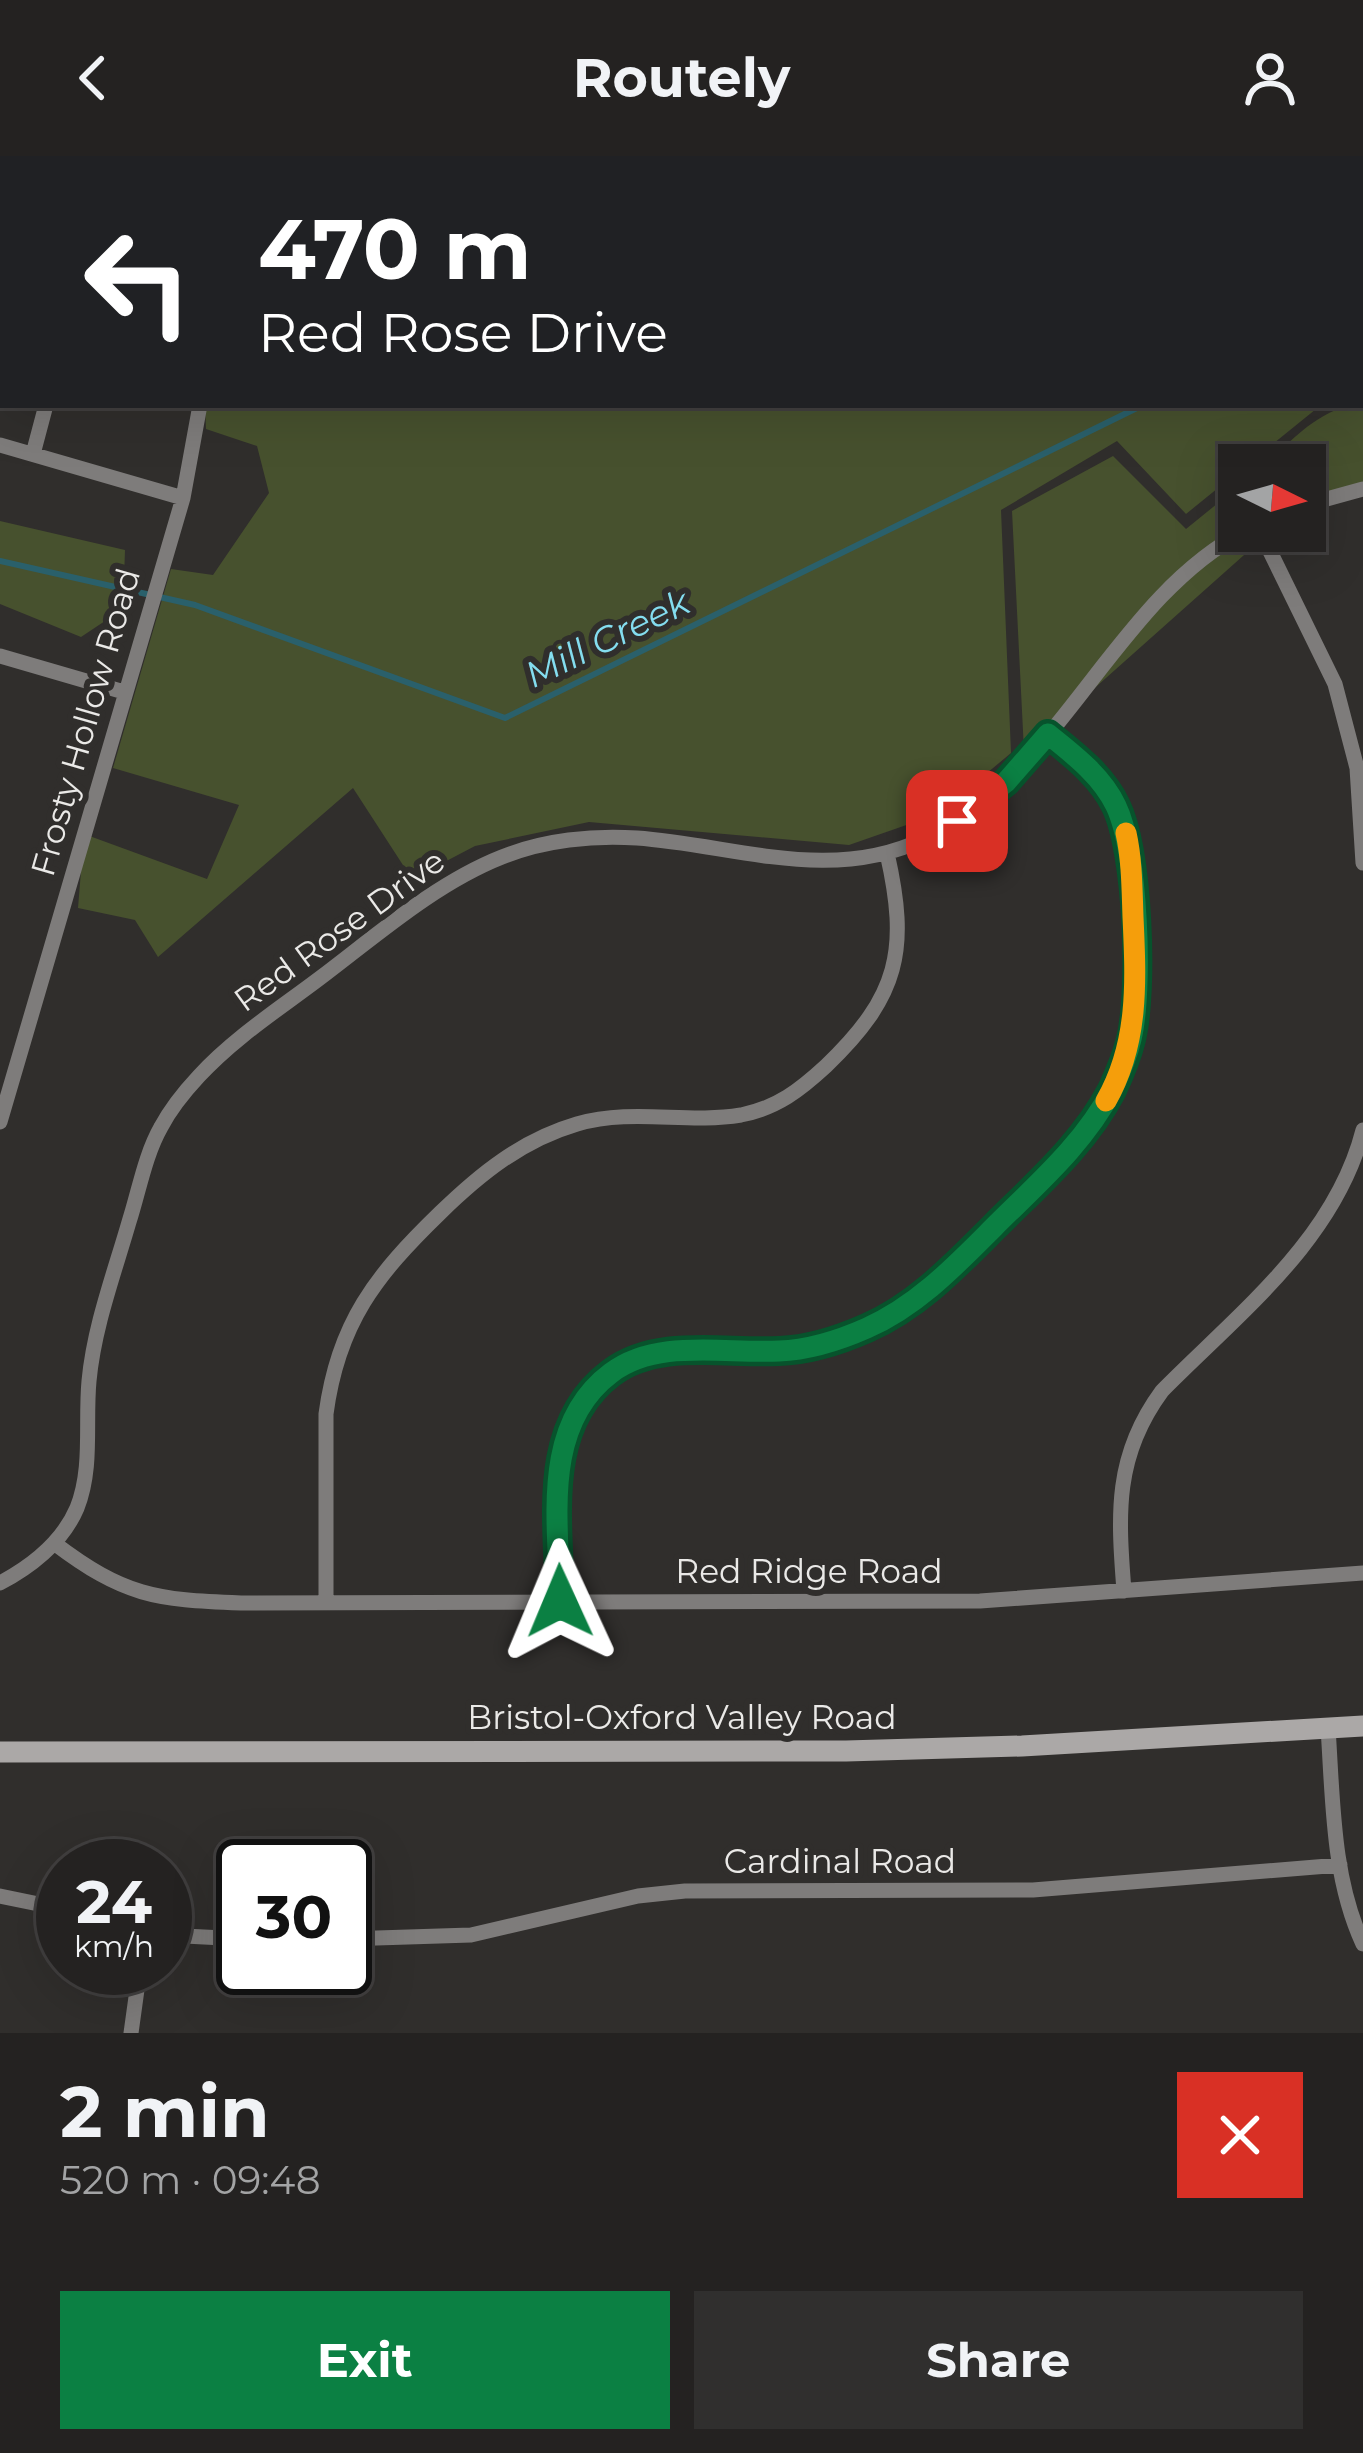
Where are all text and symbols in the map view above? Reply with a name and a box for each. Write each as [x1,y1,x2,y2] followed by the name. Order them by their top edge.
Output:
[60,45,126,111] icon: back
[573,45,790,111] text: Routely
[1237,45,1303,111] icon: person
[258,198,532,300] text: 470 m
[60,204,216,360] icon: left
[258,300,668,366] text: Red Rose Drive
[1218,444,1326,552] north arrow
[1218,444,1326,552] map controls
[22,563,148,881] street label: Frosty Hollow Road
[518,579,698,697] water label: Mill Creek
[906,770,1008,872] pin
[924,788,990,854] icon: arrive
[226,840,452,1020] street label: Red Rose Drive
[497,1538,623,1664] position arrow
[675,1551,943,1591] street label: Red Ridge Road
[467,1697,897,1737] street label: Bristol-Oxford Valley Road
[216,1839,372,1995] speed limit sign: 30
[724,1841,956,1881] street label: Cardinal Road
[76,1865,152,1938] text: 24
[74,1928,154,1965] text: km/h
[60,2067,270,2155] text: 2 min
[1177,2072,1303,2198] button: close
[60,2156,321,2204] text: 520 m · 09:48
[60,2291,670,2429] button: Exit
[694,2291,1303,2429] button: Share

